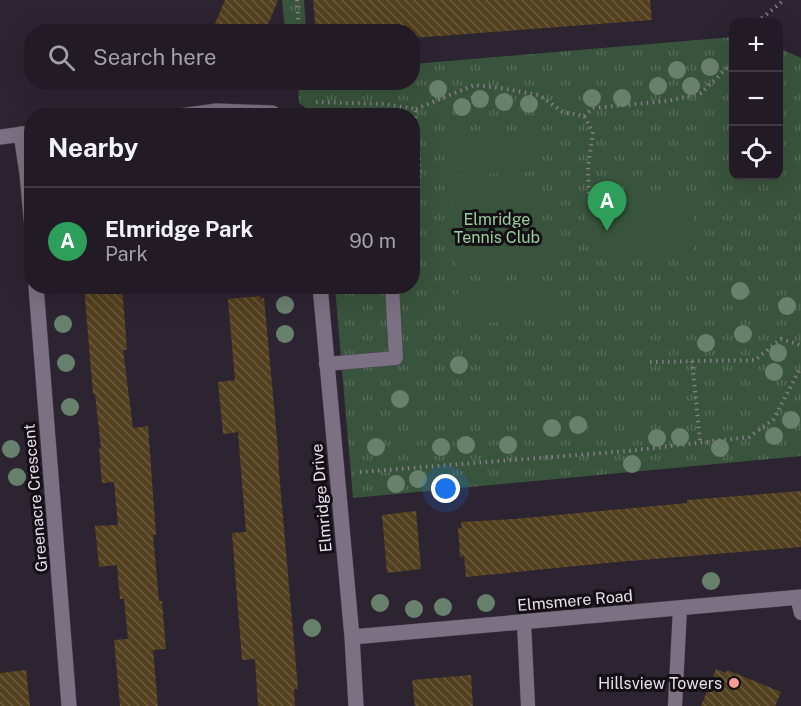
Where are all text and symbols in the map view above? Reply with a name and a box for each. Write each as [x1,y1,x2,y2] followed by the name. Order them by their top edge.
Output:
[729,18,783,180] map controls
[729,18,783,72] button: +
[24,24,420,90] search box
[45,41,78,74] icon: search
[93,44,217,70] text: Search here
[729,72,783,126] button: −
[729,126,783,180] button: locate
[48,132,138,163] text: Nearby
[588,182,626,231] pin: A
[454,210,540,247] park label: Elmridge Tennis Club
[105,216,253,242] text: Elmridge Park
[60,229,75,253] text: A
[349,229,396,253] text: 90 m
[105,242,148,266] text: Park
[20,423,51,573] street label: Greenacre Crescent
[307,443,336,553] street label: Elmridge Drive
[431,474,460,503] your location
[516,586,634,615] street label: Elmsmere Road
[598,674,722,693] place label: Hillsview Towers
[727,676,741,690] marker: Hillsview Towers

